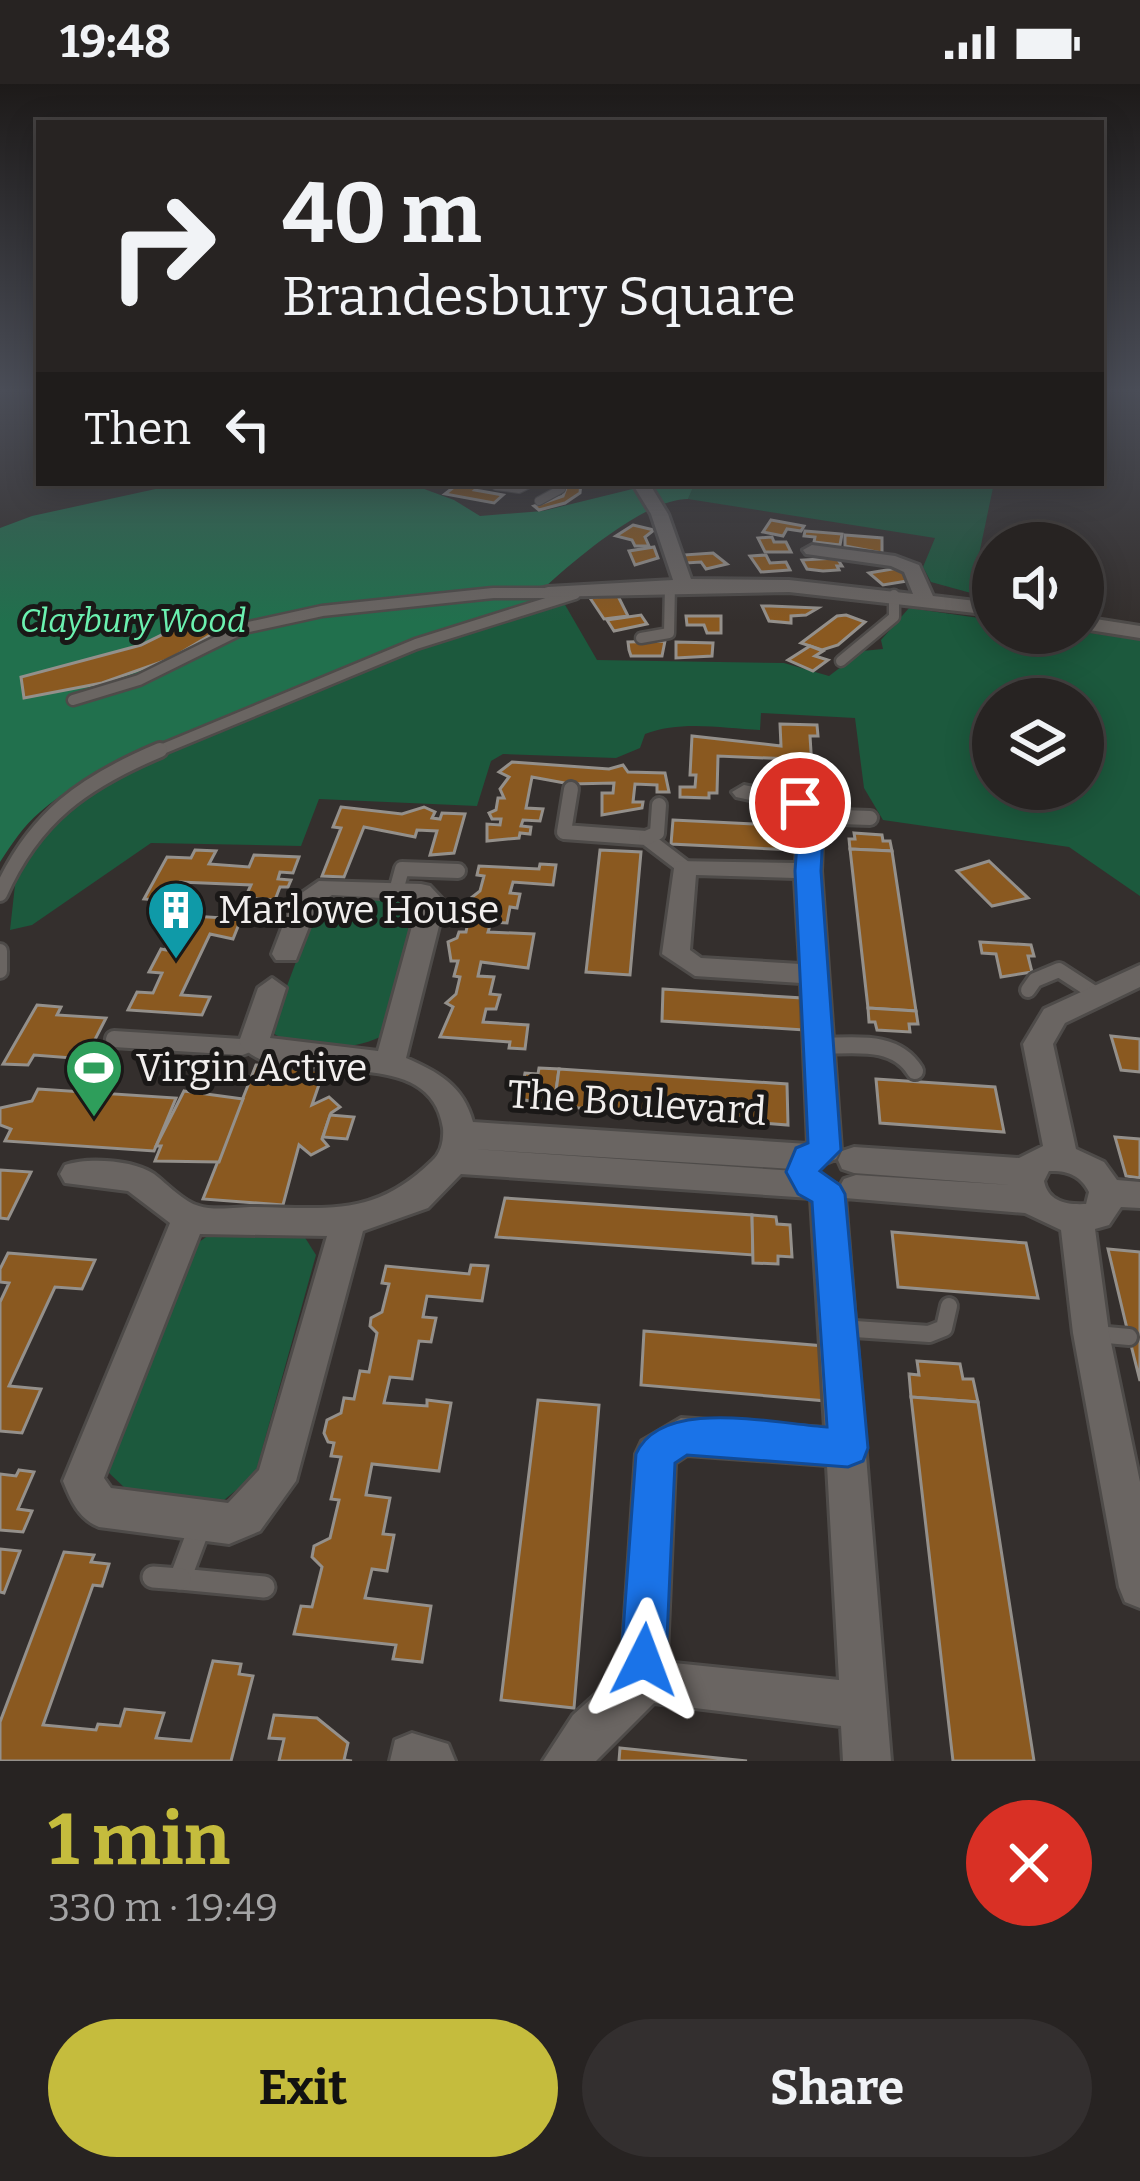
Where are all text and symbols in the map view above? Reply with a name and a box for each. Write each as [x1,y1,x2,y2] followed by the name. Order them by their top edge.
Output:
[60,15,171,69] text: 19:48
[282,163,482,264] text: 40 m
[84,168,240,324] icon: right
[282,265,796,329] text: Brandesbury Square
[215,396,281,462] icon: left
[84,402,191,456] text: Then
[972,522,1104,810] map controls
[972,522,1104,654] button: sound
[20,601,246,641] park label: Claybury Wood
[972,678,1104,810] button: layers
[749,752,851,854] pin
[767,770,833,836] icon: arrive
[145,879,207,961] building icon: Marlowe House
[218,887,499,933] place label: Marlowe House
[63,1037,125,1119] sports icon: Virgin Active
[136,1045,367,1091] place label: Virgin Active
[506,1071,768,1135] street label: The Boulevard
[581,1597,707,1723] position arrow
[48,1797,230,1883] text: 1 min
[966,1800,1092,1926] button: close
[48,1885,278,1931] text: 330 m · 19:49
[48,2019,558,2157] button: Exit
[582,2019,1092,2157] button: Share

